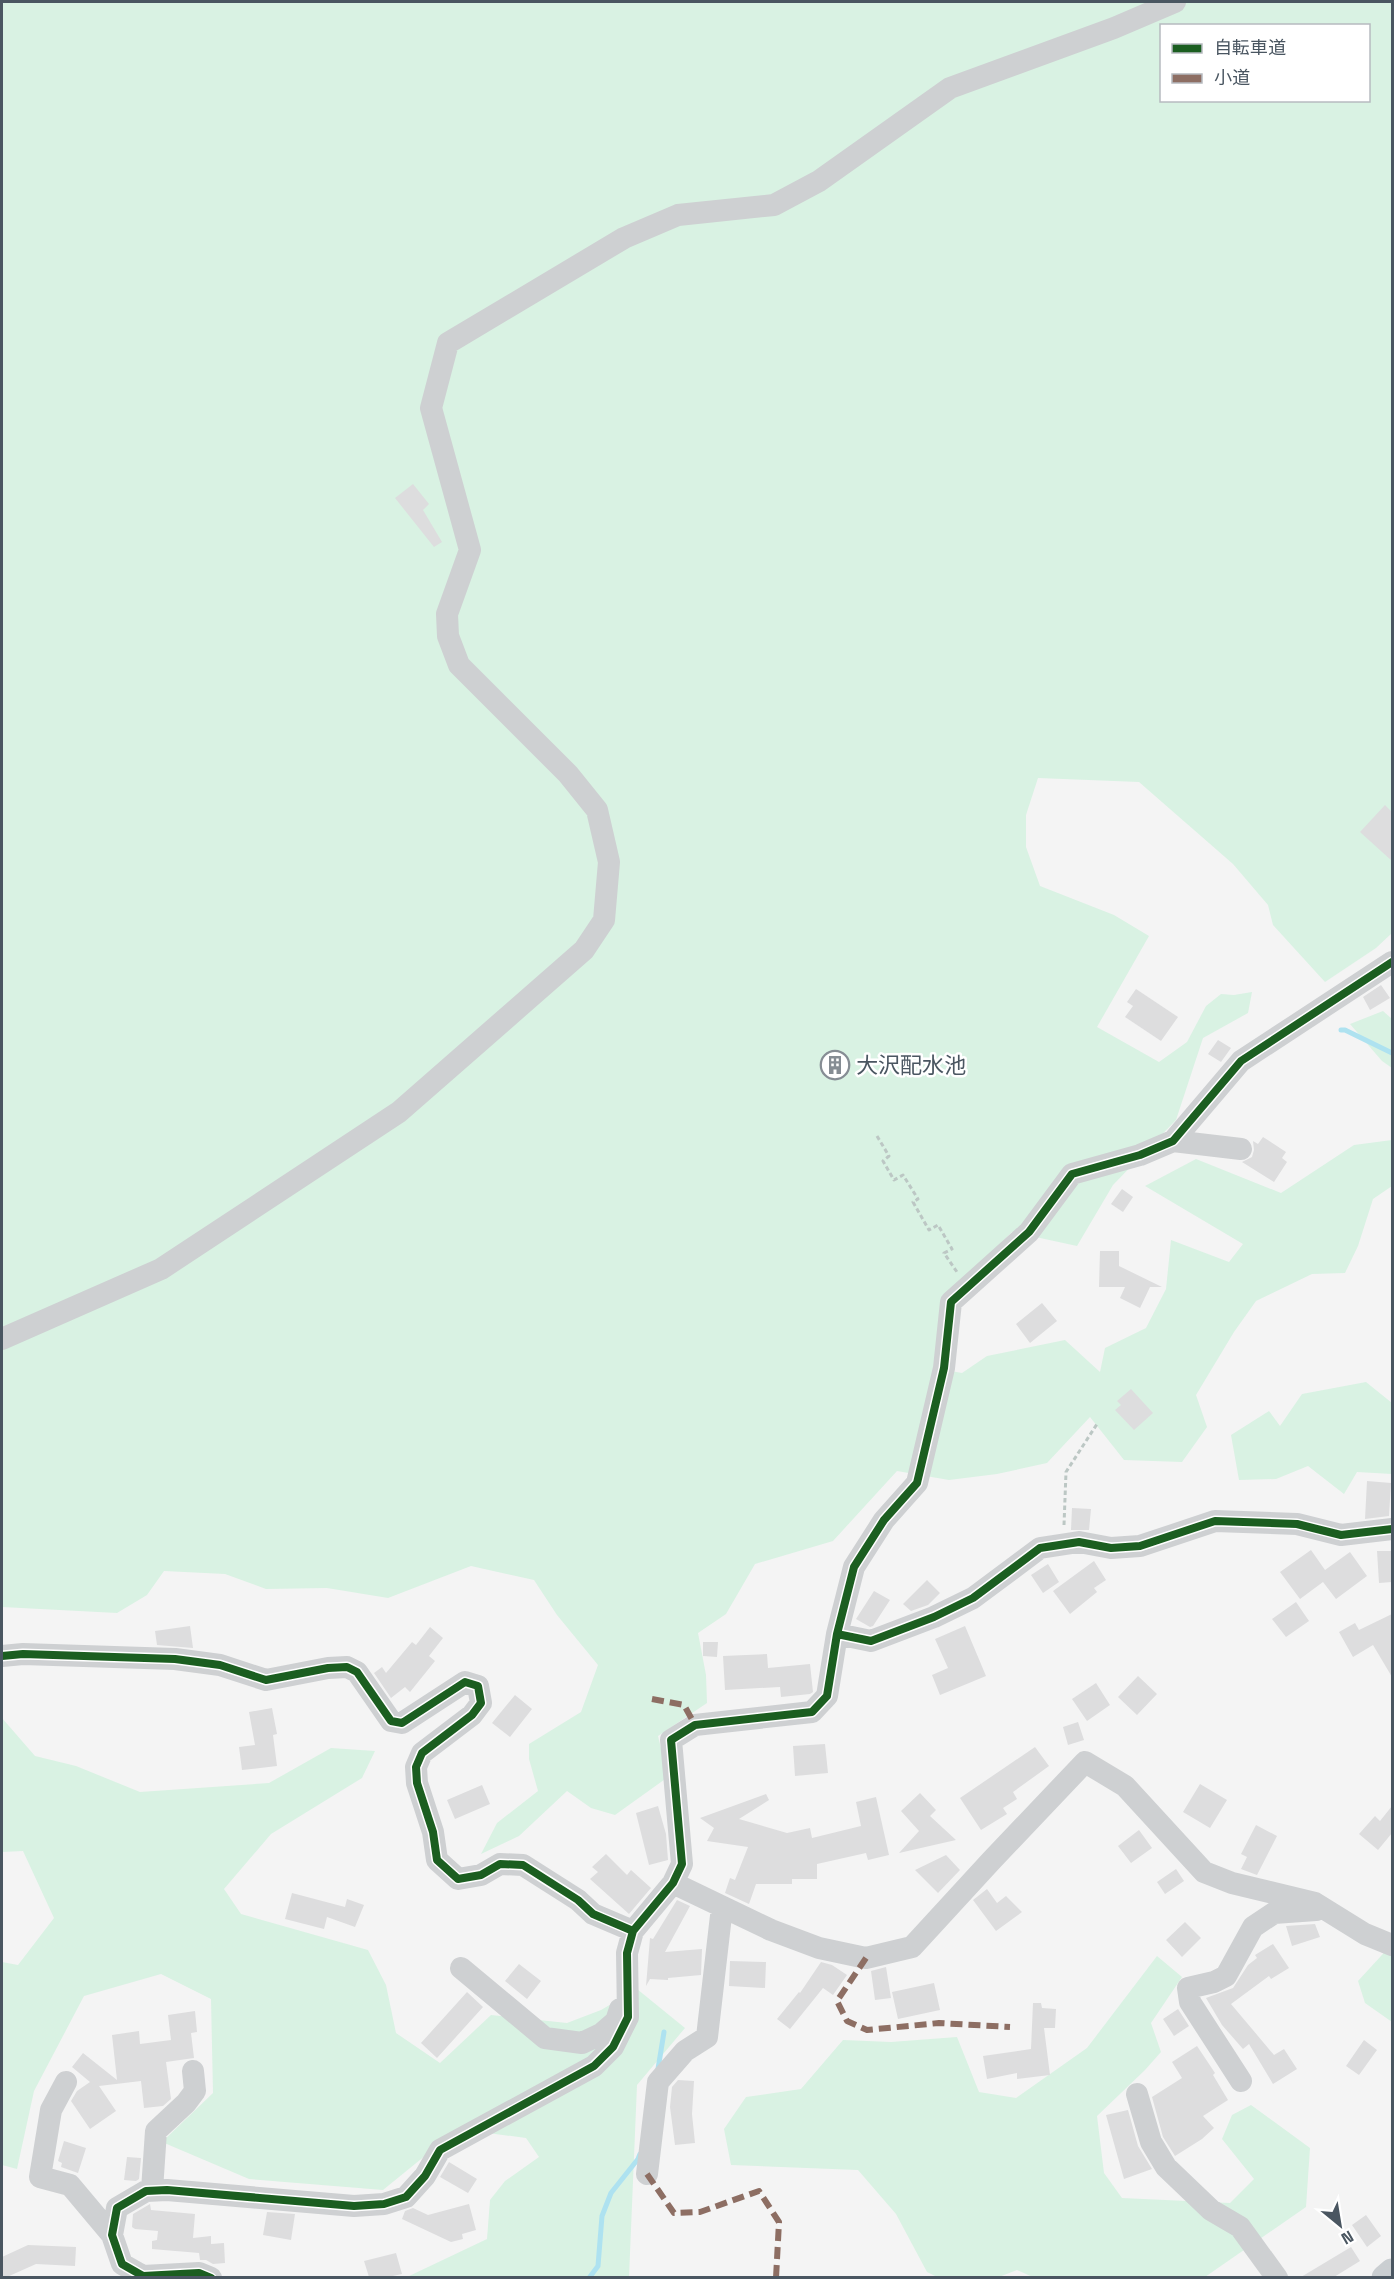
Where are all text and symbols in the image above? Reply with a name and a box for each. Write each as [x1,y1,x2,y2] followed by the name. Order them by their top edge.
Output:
[1160,24,1370,102] legend
[1214,36,1286,59] text: 自転車道
[1214,66,1250,89] text: 小道
[819,1049,851,1081] building icon: 大沢配水池
[856,1051,966,1079] place label: 大沢配水池
[1310,2195,1370,2255] north arrow
[1337,2226,1357,2249] text: N

